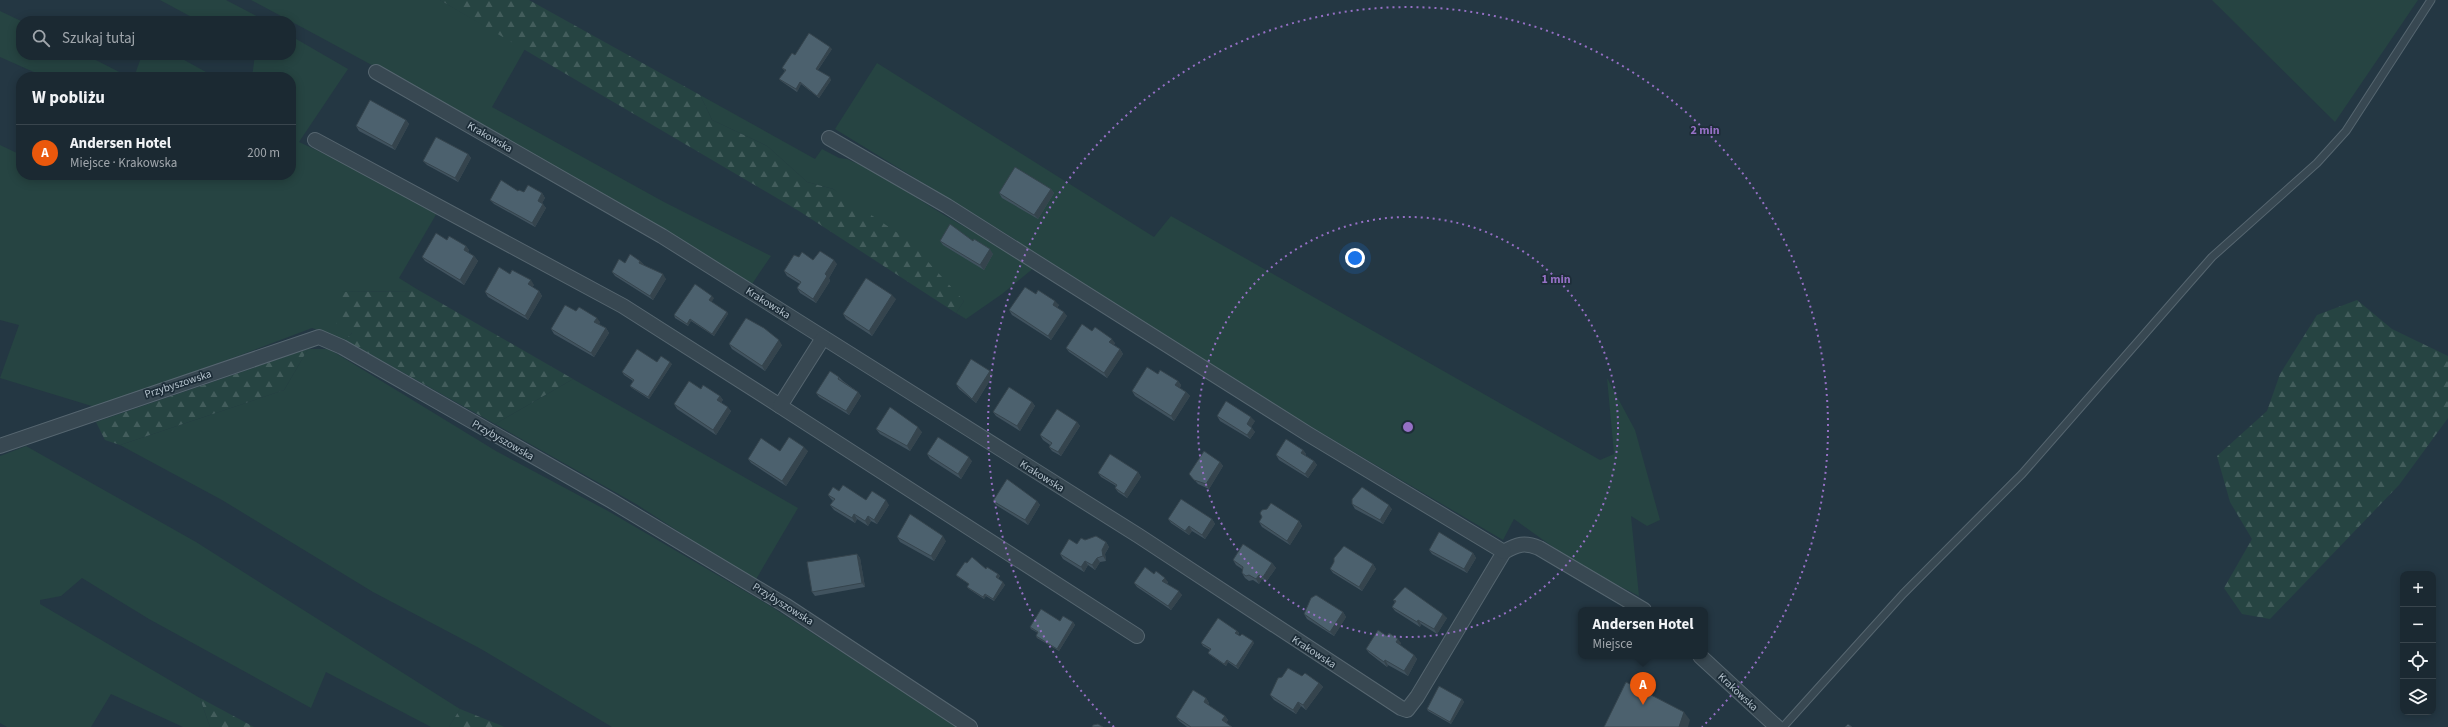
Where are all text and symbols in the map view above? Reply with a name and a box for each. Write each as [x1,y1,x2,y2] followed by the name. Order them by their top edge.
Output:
[16,16,296,60] search box
[30,27,52,49] icon: search
[62,28,135,49] text: Szukaj tutaj
[32,86,105,110] text: W pobliżu
[465,118,515,156] street label: Krakowska
[1690,122,1720,139] text: 2 min
[70,133,171,154] text: Andersen Hotel
[41,144,49,162] text: A
[247,144,280,162] text: 200 m
[70,154,177,172] text: Miejsce · Krakowska
[1345,248,1365,268] your location
[1541,271,1571,288] text: 1 min
[743,283,793,323] street label: Krakowska
[143,366,213,402] street label: Przybyszowska
[469,416,537,464] street label: Przybyszowska
[1401,420,1415,434] centre of rings
[1017,456,1067,496] street label: Krakowska
[2400,571,2436,715] map controls
[2400,571,2436,607] button: +
[750,579,816,629] street label: Przybyszowska
[1578,607,1708,659] popup
[2400,607,2436,643] button: −
[1593,614,1693,635] text: Andersen Hotel
[1289,632,1339,672] street label: Krakowska
[1593,635,1632,653] text: Miejsce
[2400,643,2436,679] button: locate
[1715,669,1761,715] street label: Krakowska
[1630,672,1656,705] pin: A
[2400,679,2436,715] button: layers

